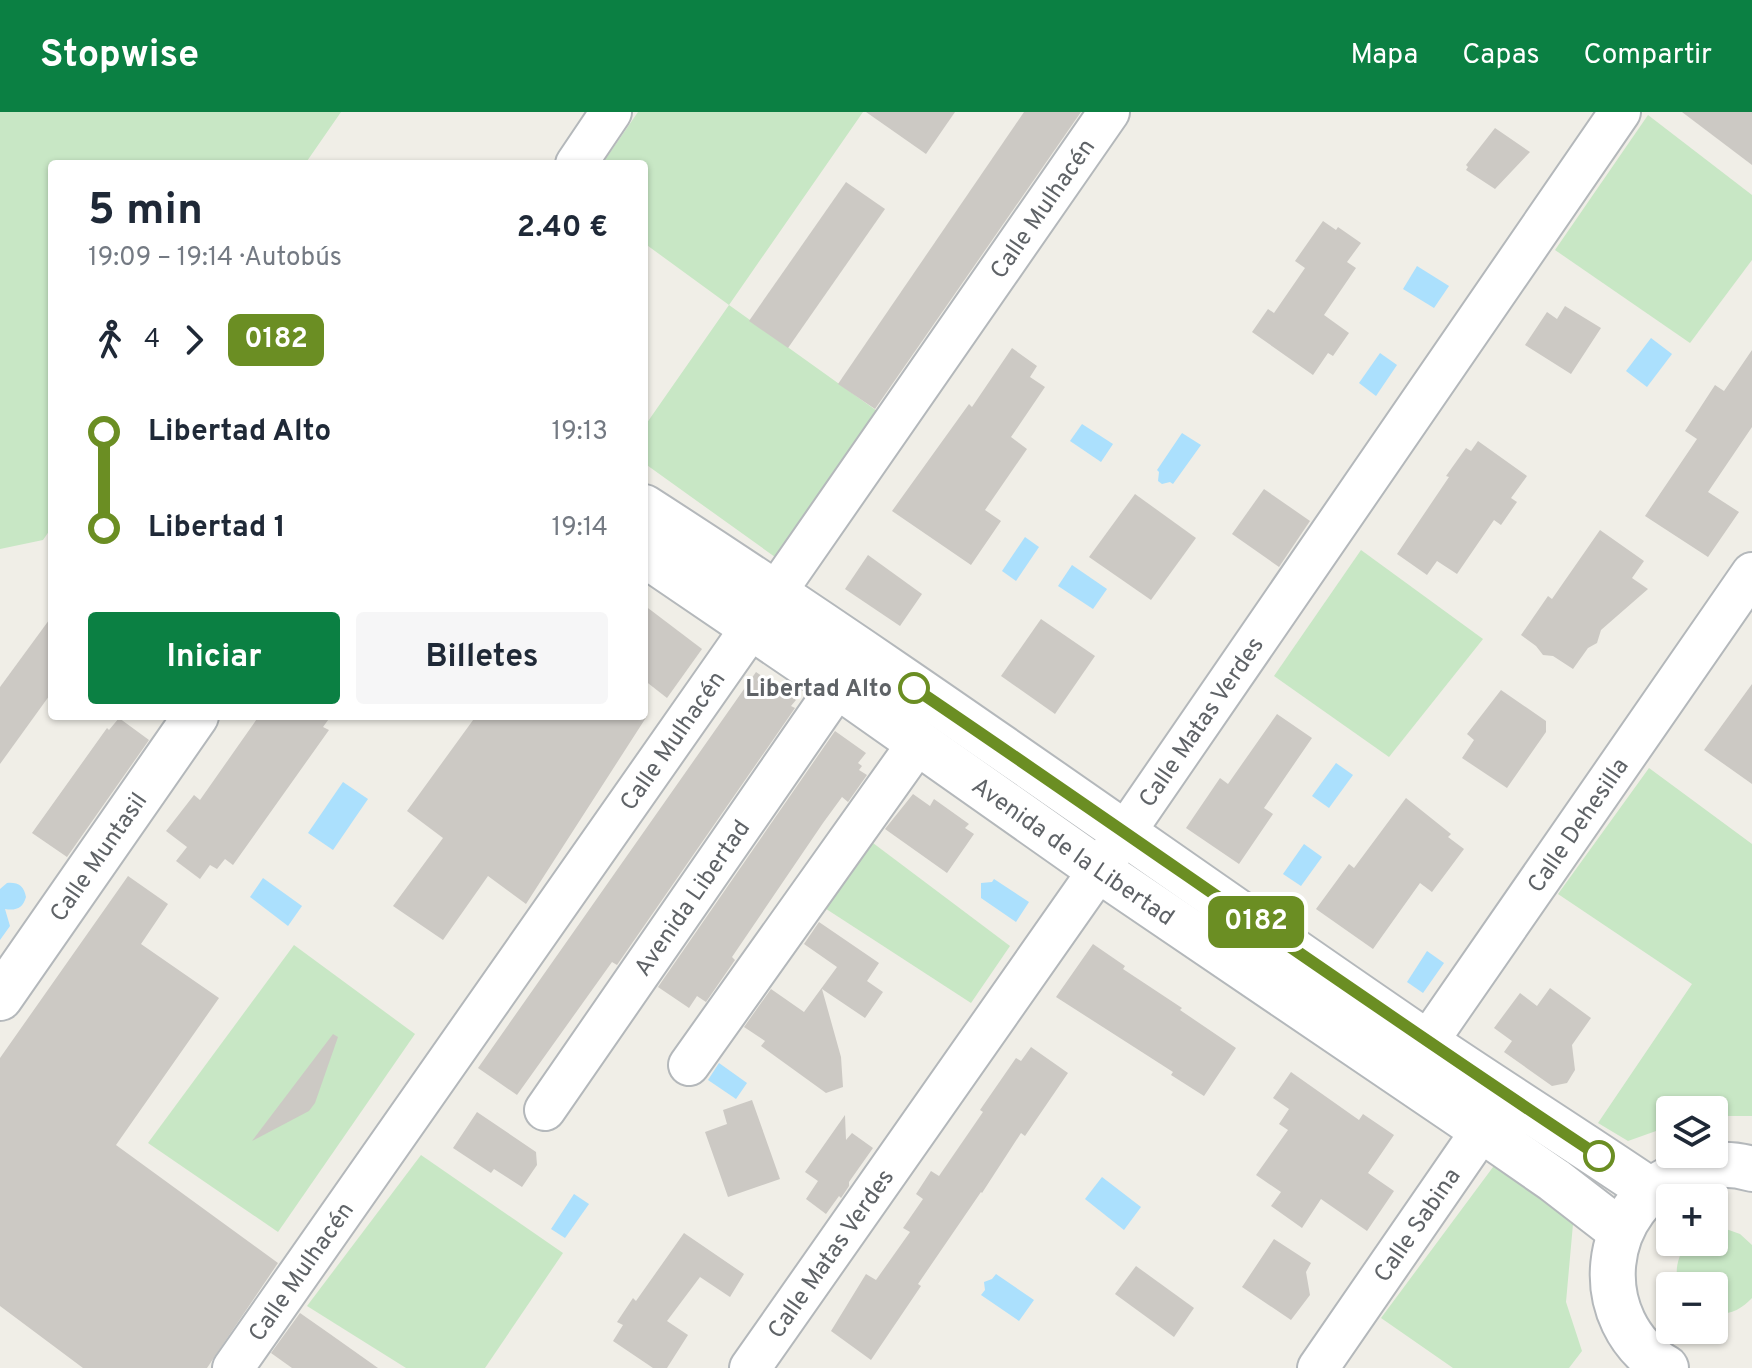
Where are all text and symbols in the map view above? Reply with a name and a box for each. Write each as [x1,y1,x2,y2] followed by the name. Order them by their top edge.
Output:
[40,32,199,81] text: Stopwise
[1351,38,1418,74] text: Mapa
[1462,38,1540,74] text: Capas
[1584,38,1712,74] text: Compartir
[985,134,1103,285] street label: Calle Mulhacén
[88,184,203,240] text: 5 min
[517,210,608,247] text: 2.40 €
[88,242,342,275] text: 19:09 – 19:14 · Autobús
[88,318,132,362] icon: walk
[172,318,216,362] icon: forward
[244,322,308,358] text: 0182
[144,324,160,357] text: 4
[148,414,331,451] text: Libertad Alto
[552,416,608,449] text: 19:13
[148,510,286,547] text: Libertad 1
[552,512,608,545] text: 19:14
[88,612,340,704] button: Iniciar
[356,612,608,704] button: Billetes
[1133,632,1272,814] street label: Calle Matas Verdes
[615,666,733,817] street label: Calle Mulhacén
[899,673,929,703] marker: Libertad Alto
[745,675,892,705] place label: Libertad Alto
[1522,753,1636,899] street label: Calle Dehesilla
[965,772,1179,934] street label: Avenida de la Libertad
[45,788,155,928] street label: Calle Muntasil
[629,815,758,983] street label: Avenida Libertad
[1200,896,1312,948] line badge: 0182
[1224,904,1288,940] text: 0182
[1656,1096,1728,1344] map controls
[1656,1096,1728,1168] button: layers
[1584,1141,1614,1171] unlabelled marker
[1369,1163,1468,1289] street label: Calle Sabina
[762,1164,902,1345] street label: Calle Matas Verdes
[1656,1184,1728,1256] button: +
[243,1197,362,1348] street label: Calle Mulhacén
[1656,1272,1728,1344] button: −

